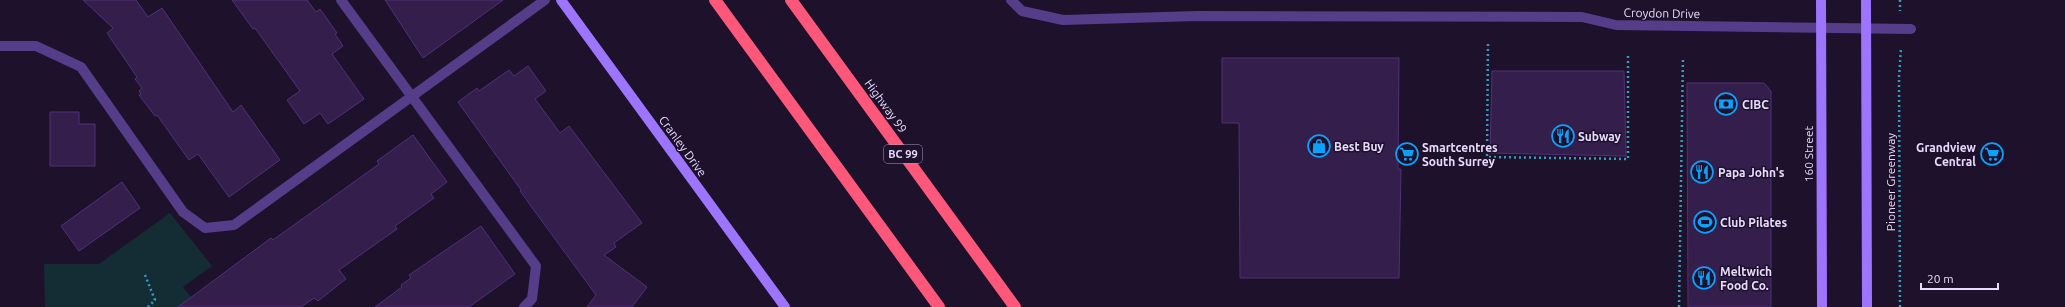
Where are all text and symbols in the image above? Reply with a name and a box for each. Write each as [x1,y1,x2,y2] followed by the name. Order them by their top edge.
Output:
[1624,6,1700,20] street label: Croydon Drive
[862,77,910,135] street label: Highway 99
[1713,91,1739,117] bank icon: CIBC
[1742,98,1769,111] place label: CIBC
[657,113,709,179] street label: Cranley Drive
[1550,123,1576,149] restaurant icon: Subway
[1802,125,1815,182] street label: 160 Street
[1578,130,1622,143] place label: Subway
[1306,133,1332,159] shop icon: Best Buy
[1884,133,1897,231] street label: Pioneer Greenway
[1334,140,1384,153] place label: Best Buy
[1394,141,1420,167] supermarket icon: Smartcentres South Surrey
[1422,141,1498,168] place label: Smartcentres South Surrey
[1916,141,1977,168] place label: Grandview Central
[1979,141,2005,167] supermarket icon: Grandview Central
[884,145,922,163] road number: BC 99
[1689,159,1715,185] restaurant icon: Papa John's
[1718,166,1785,179] place label: Papa John's
[1692,209,1718,235] sports icon: Club Pilates
[1720,216,1787,229] place label: Club Pilates
[1691,265,1717,291] restaurant icon: Meltwich Food Co.
[1720,265,1772,292] place label: Meltwich Food Co.
[1921,265,1998,291] scale bar
[1927,272,1954,285] text: 20 m

